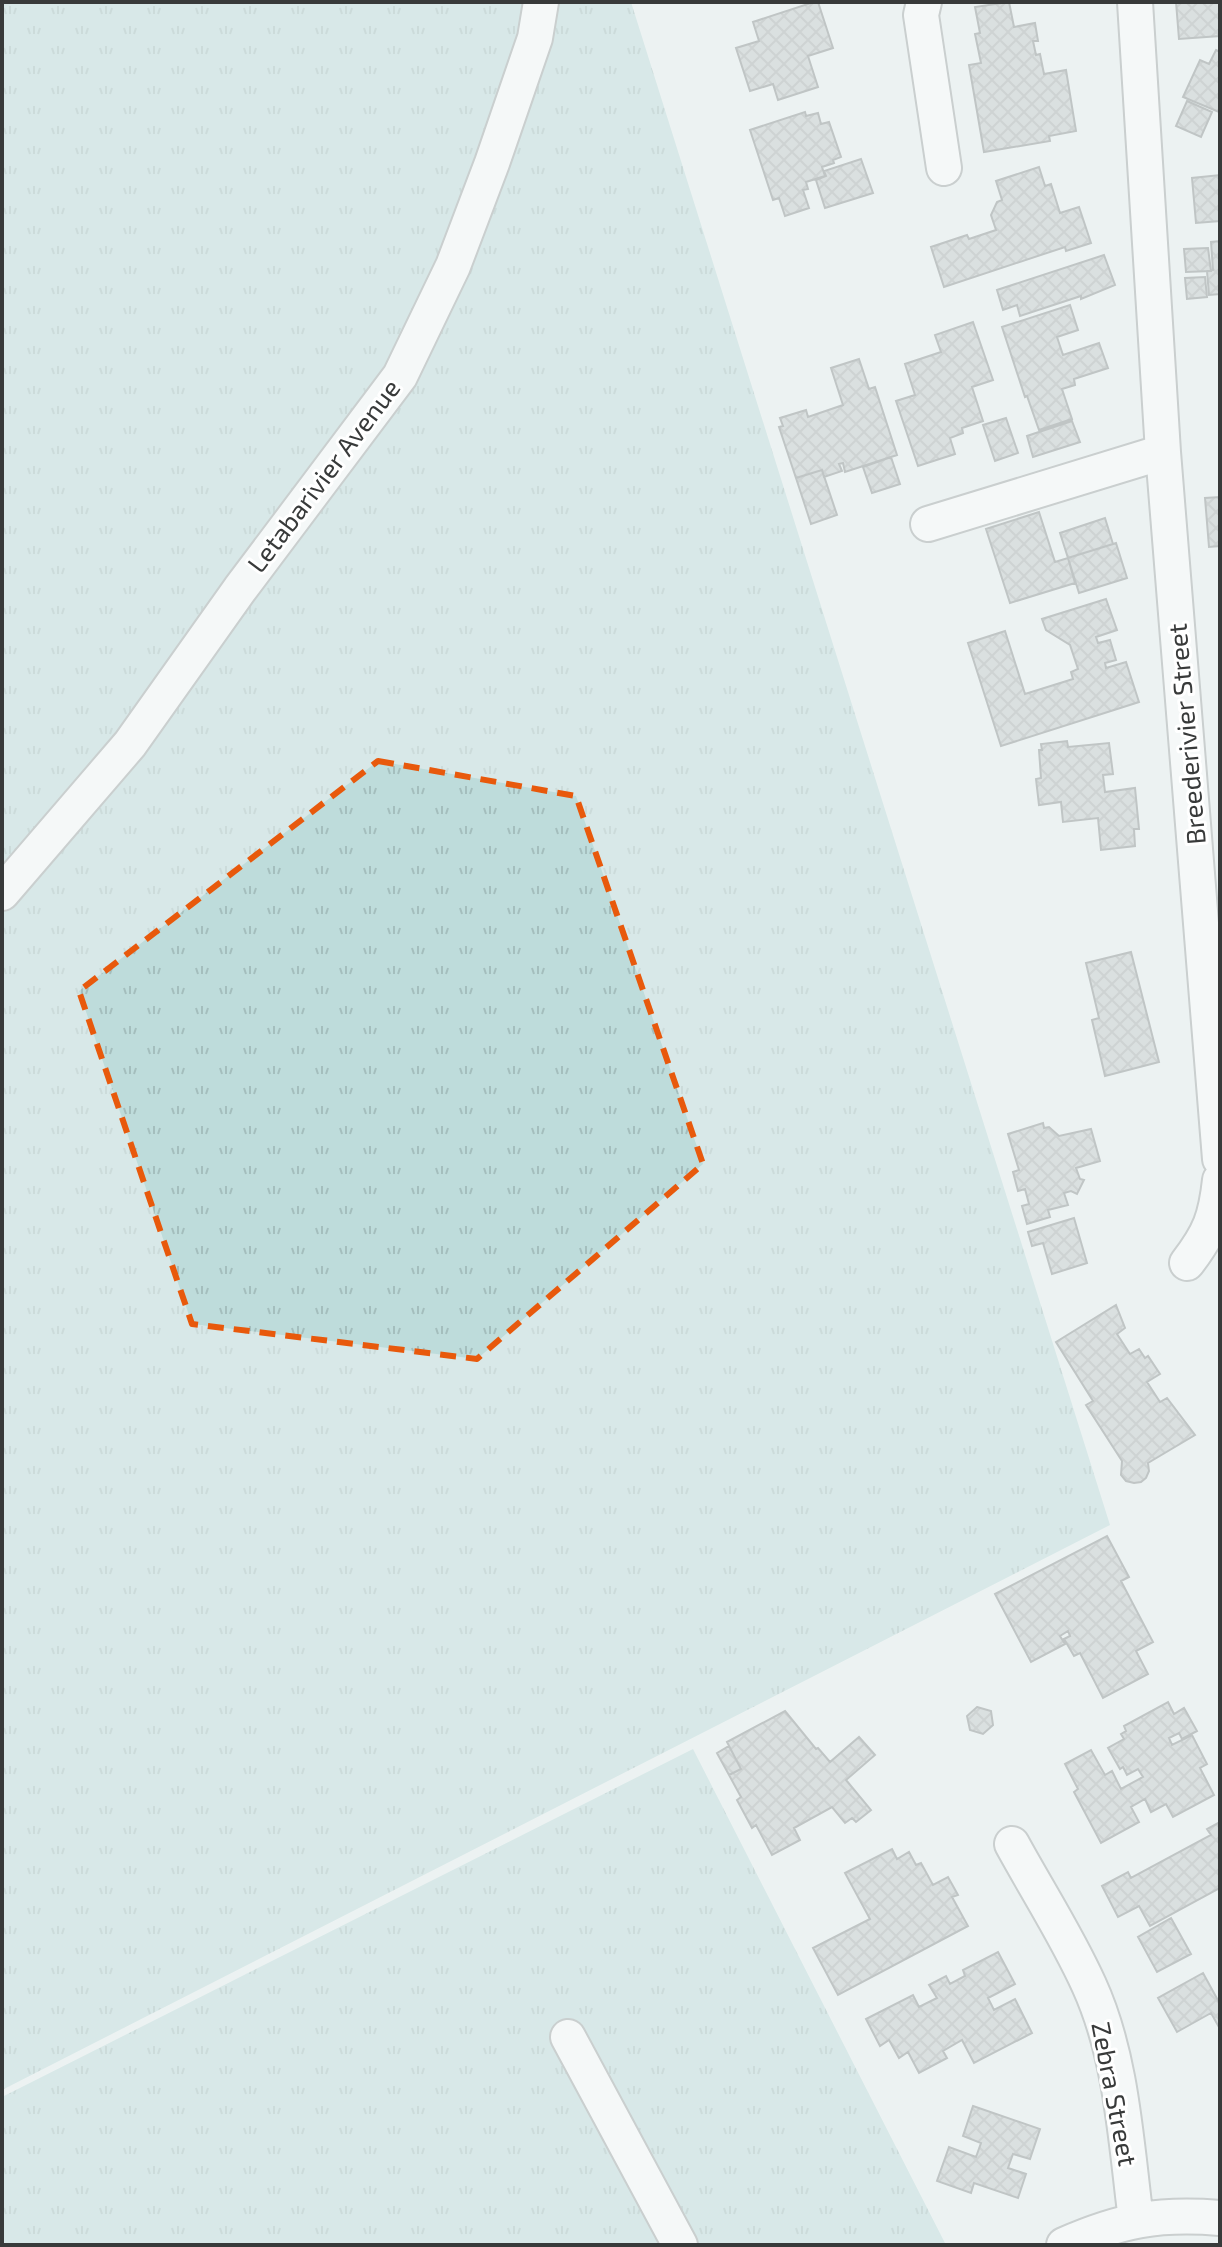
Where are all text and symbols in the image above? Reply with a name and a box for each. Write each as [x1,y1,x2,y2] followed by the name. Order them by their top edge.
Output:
[240,372,406,578] street label: Letabarivier Avenue
[1160,622,1211,846] street label: Breederivier Street
[1086,2019,1145,2169] street label: Zebra Street

